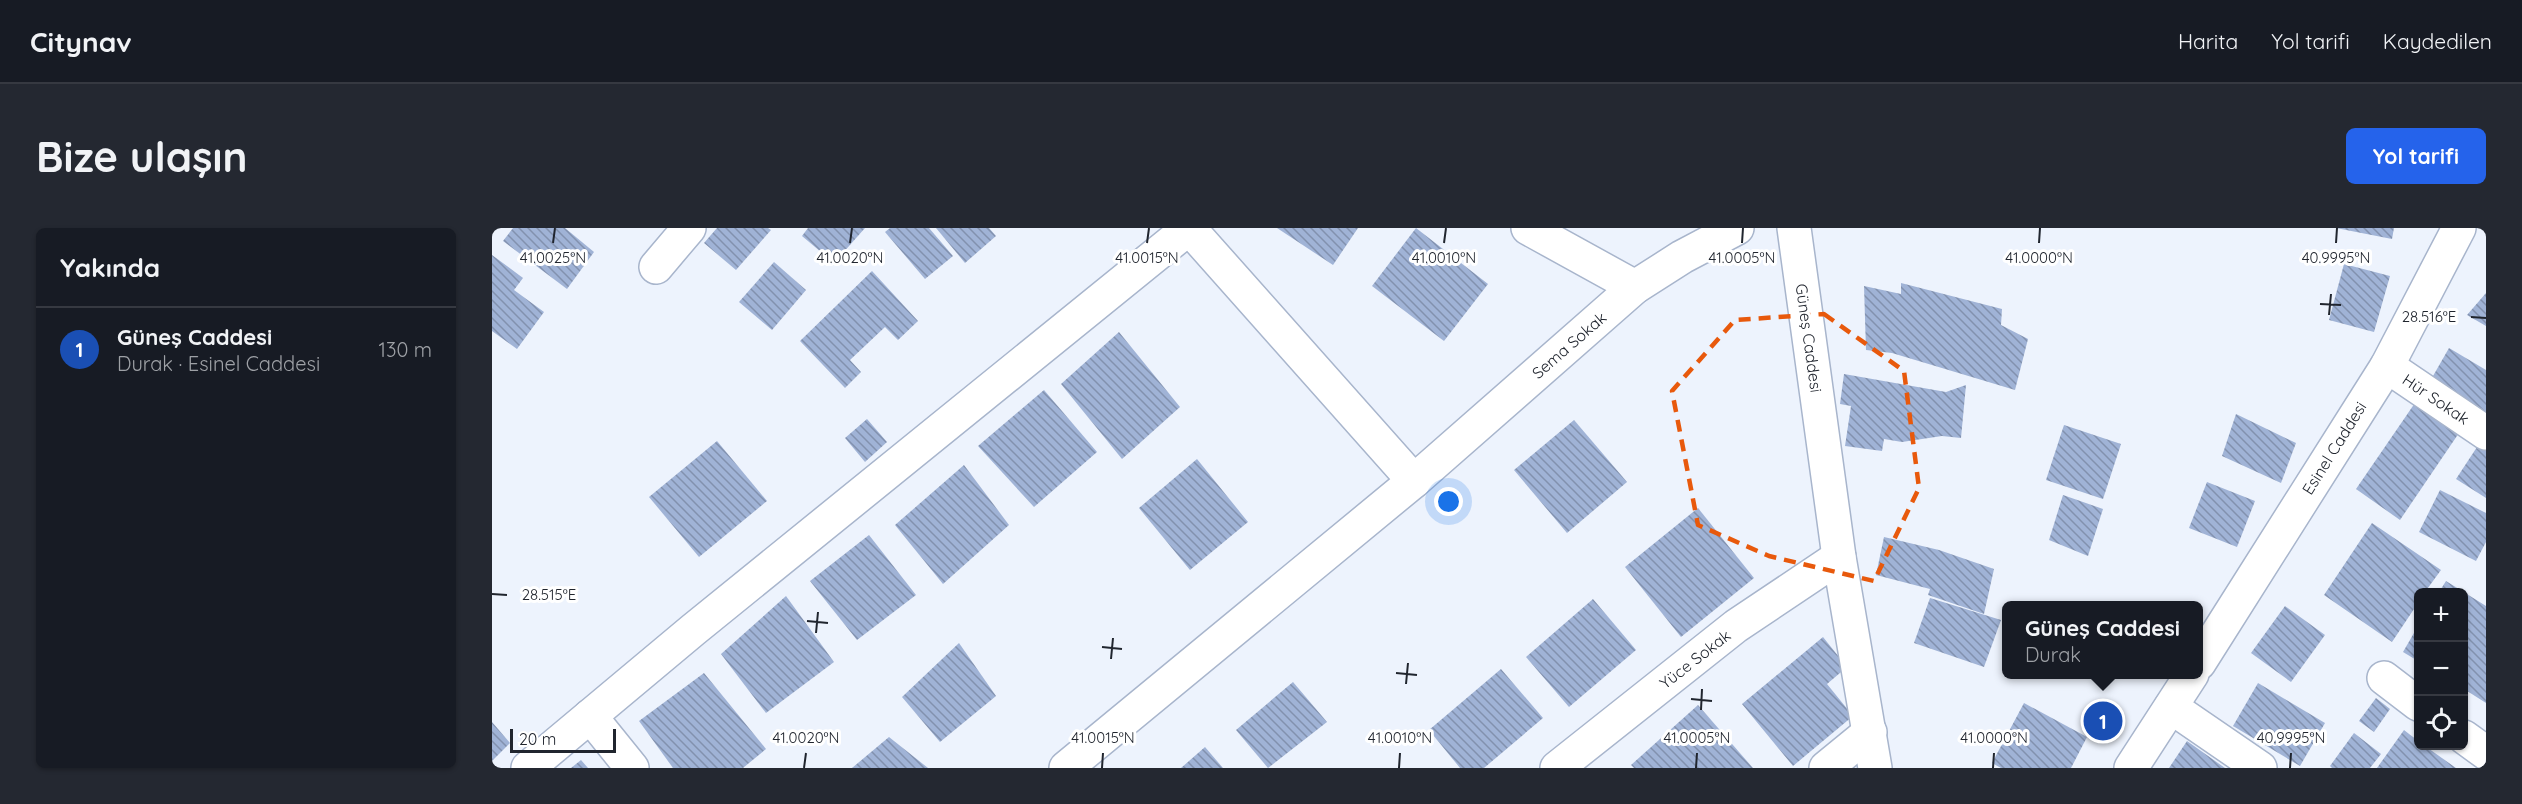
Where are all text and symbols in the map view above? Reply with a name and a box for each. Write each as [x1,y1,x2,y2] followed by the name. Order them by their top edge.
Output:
[30,24,132,59] text: Citynav
[2178,28,2238,54] text: Harita
[2271,28,2350,54] text: Yol tarifi
[2383,28,2492,54] text: Kaydedilen
[2346,128,2486,184] button: Yol tarifi
[36,130,247,183] text: Bize ulaşın
[520,248,586,267] text: 41.0025°N
[816,248,884,267] text: 41.0020°N
[1115,248,1179,267] text: 41.0015°N
[1412,248,1476,267] text: 41.0010°N
[1709,248,1775,267] text: 41.0005°N
[2005,248,2073,267] text: 41.0000°N
[2302,248,2370,267] text: 40.9995°N
[60,251,160,284] text: Yakında
[1791,282,1827,394] street label: Güneş Caddesi
[1528,307,1610,383] street label: Sema Sokak
[2402,307,2456,326] text: 28.516°E
[117,323,272,351] text: Güneş Caddesi
[76,337,83,362] text: 1
[379,337,432,362] text: 130 m
[117,351,320,376] text: Durak · Esinel Caddesi
[2399,369,2473,429] street label: Hür Sokak
[2297,398,2371,498] street label: Esinel Caddesi
[1434,487,1463,516] your location
[522,585,576,604] text: 28.515°E
[2414,588,2468,750] map controls
[2414,588,2468,642] button: +
[2002,601,2203,679] popup
[2025,614,2180,642] text: Güneş Caddesi
[1655,625,1735,693] street label: Yüce Sokak
[2025,642,2081,667] text: Durak
[2414,642,2468,696] button: −
[2414,696,2468,750] button: locate
[2084,698,2122,744] pin: 1
[510,726,616,754] scale bar
[772,728,840,747] text: 41.0020°N
[1071,728,1135,747] text: 41.0015°N
[1368,728,1432,747] text: 41.0010°N
[1664,728,1730,747] text: 41.0005°N
[1960,728,2028,747] text: 41.0000°N
[2257,728,2325,747] text: 40.9995°N
[519,729,556,749] text: 20 m

